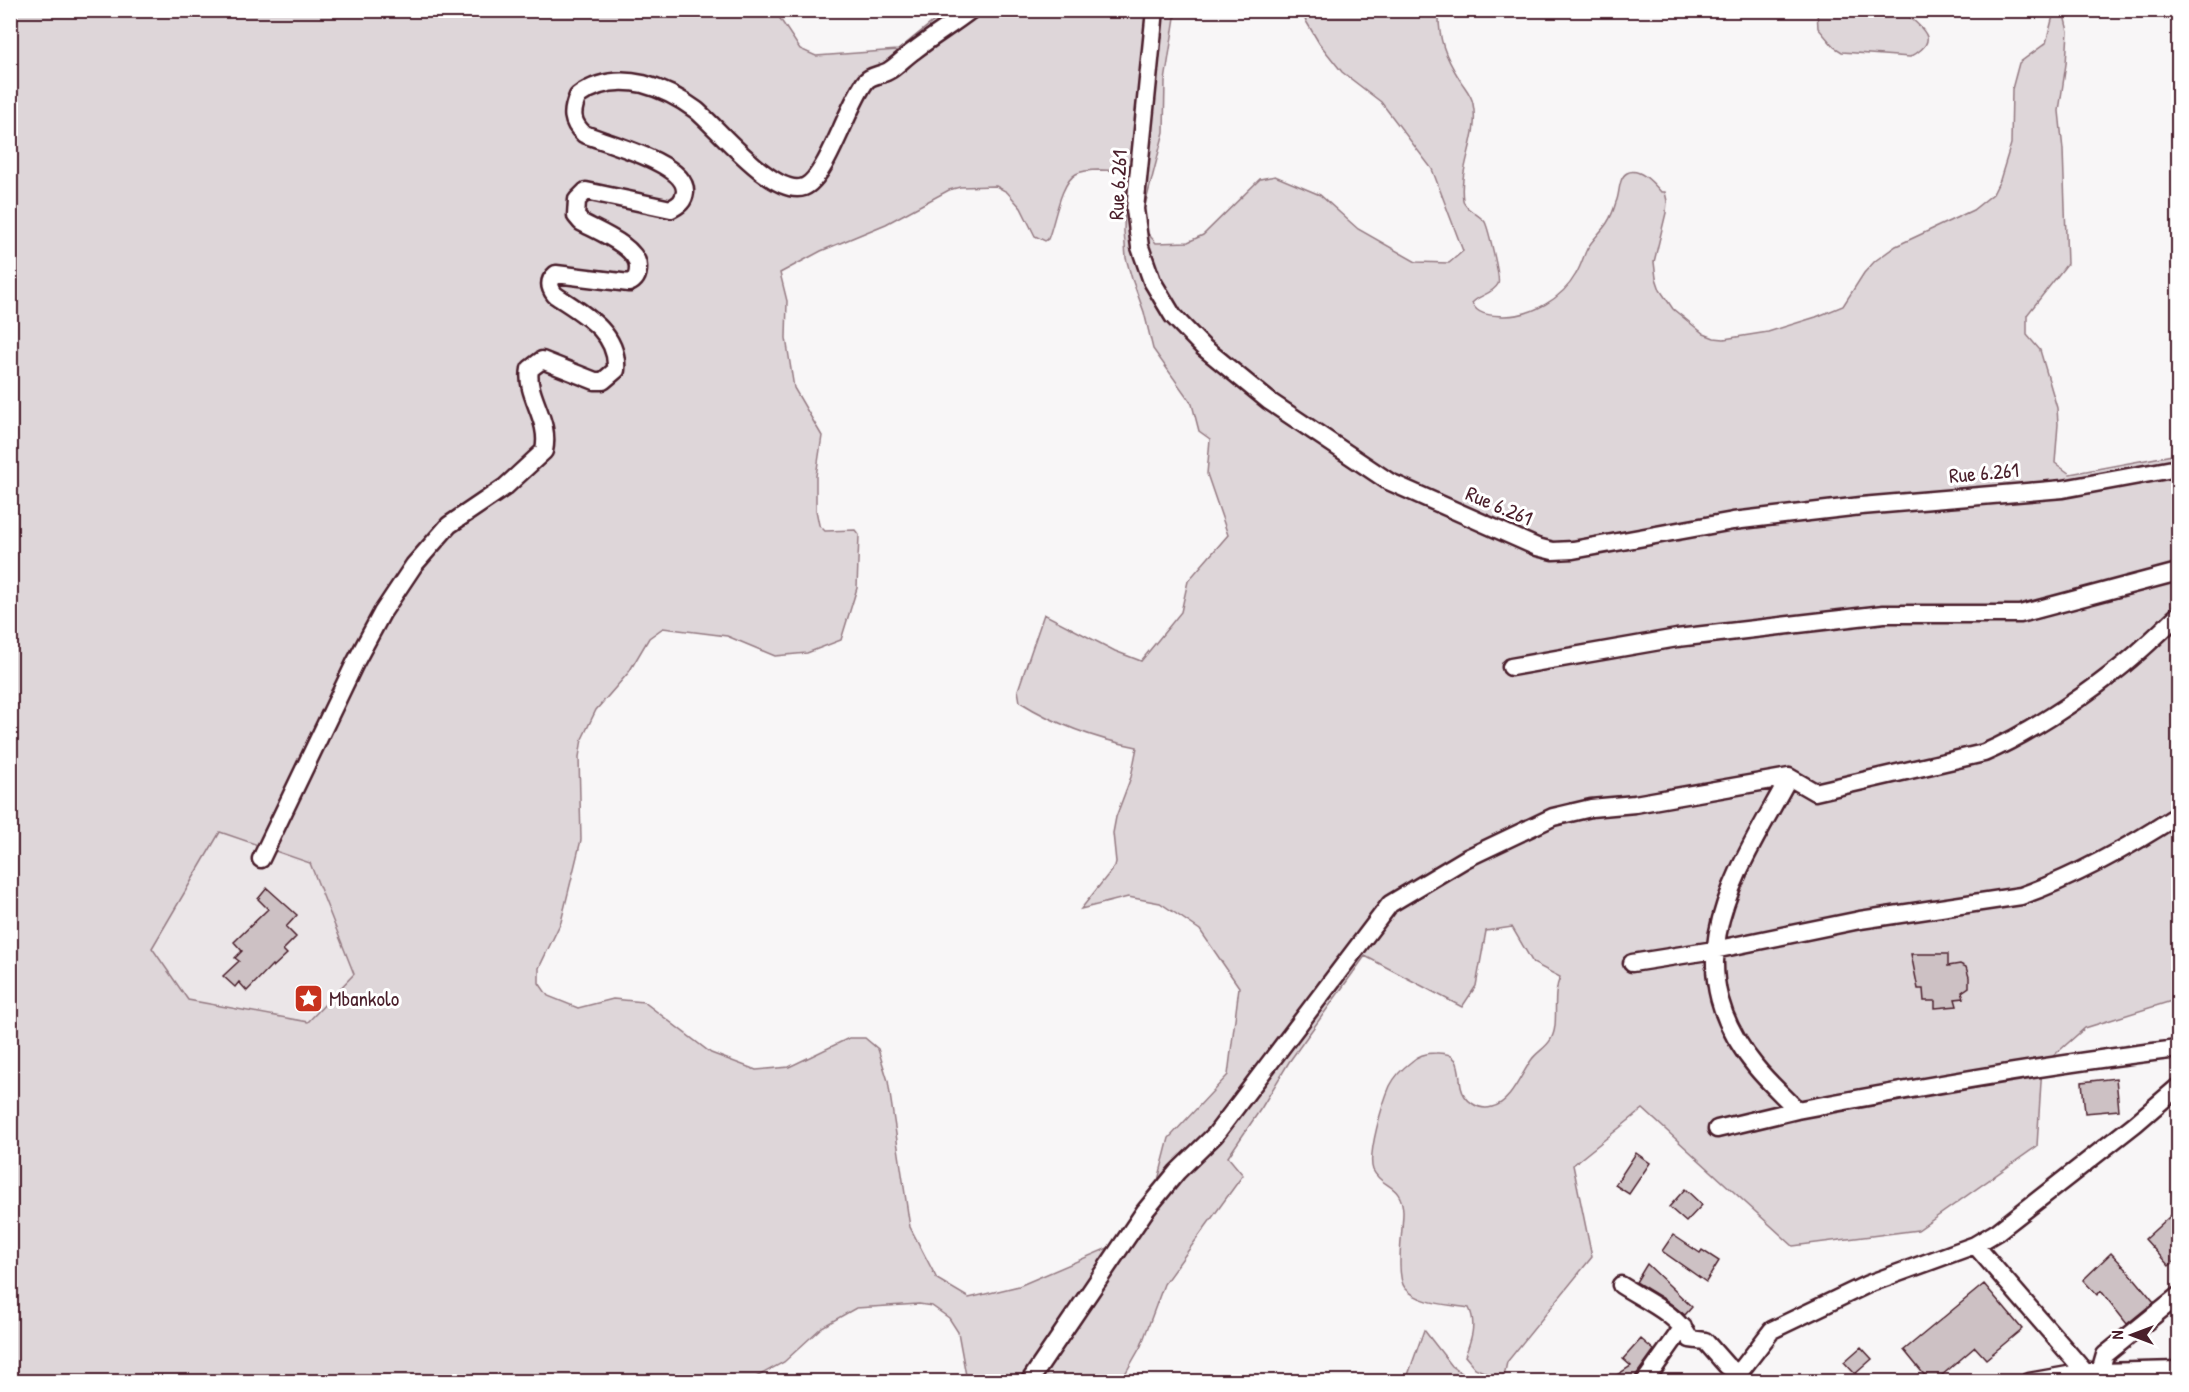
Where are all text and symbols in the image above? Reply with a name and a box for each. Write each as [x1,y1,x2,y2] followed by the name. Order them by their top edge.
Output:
[1101,149,1134,221] street label: Rue 6.261
[1948,455,2020,490] street label: Rue 6.261
[1461,479,1537,533] street label: Rue 6.261
[292,983,324,1015] place icon: Mbankolo
[329,984,399,1013] place label: Mbankolo
[2102,1305,2162,1365] north arrow
[2106,1330,2128,1339] text: N

